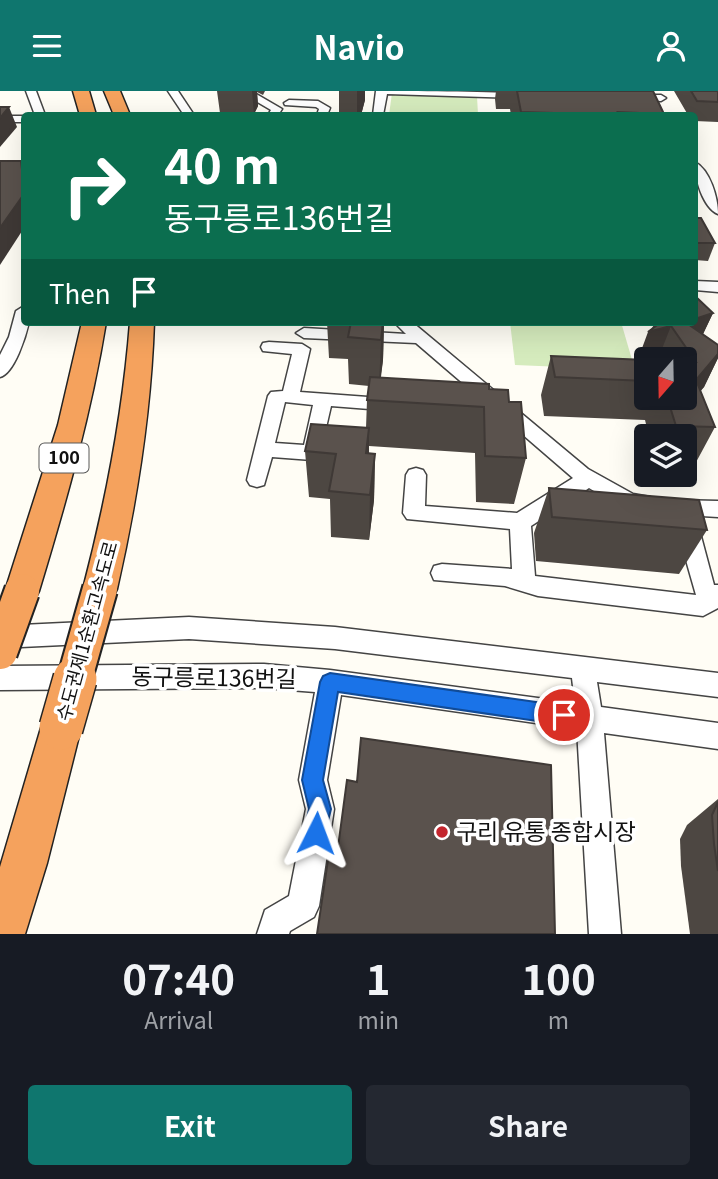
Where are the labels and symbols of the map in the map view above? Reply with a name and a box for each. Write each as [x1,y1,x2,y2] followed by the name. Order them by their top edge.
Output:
[634,347,696,409] north arrow
[40,443,88,473] road number: 100
[49,538,123,724] street label: 수도권제1순환고속도로
[131,658,297,694] street label: 동구릉로136번길
[534,685,594,745] pin
[279,796,353,870] position arrow
[456,813,636,847] place label: 구리 유통 종합시장
[434,824,450,840] marker: 구리 유통 종합시장

